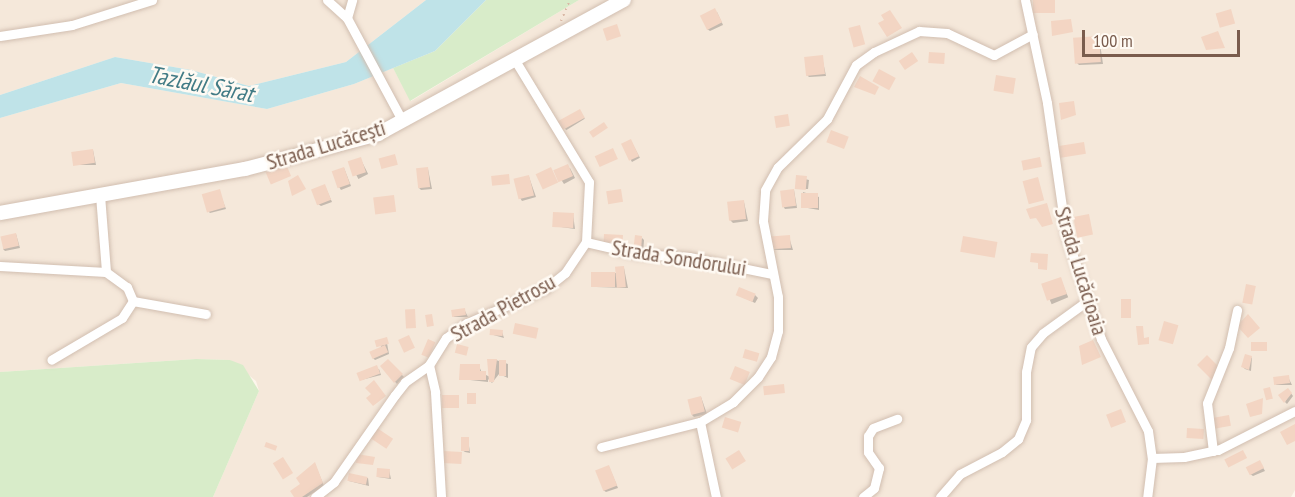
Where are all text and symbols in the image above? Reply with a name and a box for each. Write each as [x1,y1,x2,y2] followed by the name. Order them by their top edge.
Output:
[1085,18,1242,56] scale bar
[1093,29,1133,52] text: 100 m
[146,60,256,108] water label: Tazlăul Sărat
[263,114,389,176] street label: Strada Lucăcești
[1049,204,1113,338] street label: Strada Lucăcioaia
[610,234,748,282] street label: Strada Sondorului
[446,268,560,348] street label: Strada Pietrosu

